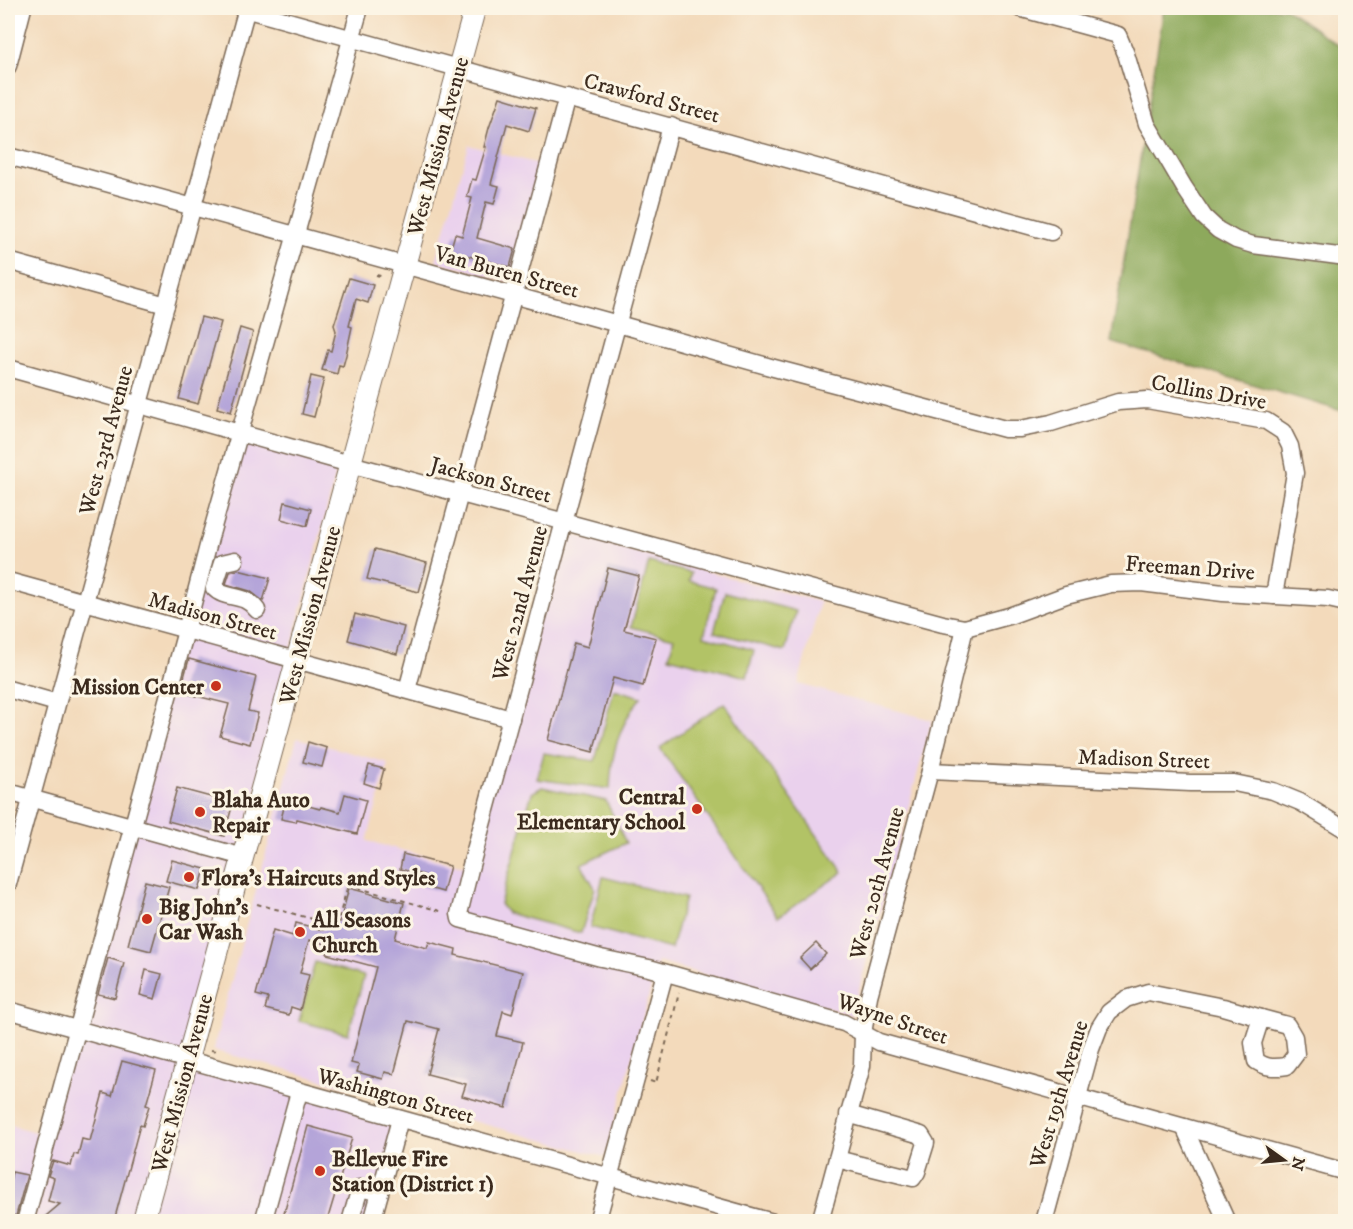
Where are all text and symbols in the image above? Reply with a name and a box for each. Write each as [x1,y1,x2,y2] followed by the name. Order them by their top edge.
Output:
[401,54,475,240] street label: West Mission Avenue
[581,67,722,130] street label: Crawford Street
[431,240,582,305] street label: Van Buren Street
[73,363,139,519] street label: West 23rd Avenue
[1149,369,1269,416] street label: Collins Drive
[425,451,554,510] street label: Jackson Street
[273,523,347,709] street label: West Mission Avenue
[487,523,554,685] street label: West 22nd Avenue
[1124,550,1256,586] street label: Freeman Drive
[145,586,280,647] street label: Madison Street
[71,674,205,701] place label: Mission Center
[209,679,223,693] marker: Mission Center
[1077,744,1211,775] street label: Madison Street
[517,784,685,836] place label: Central Elementary School
[212,787,310,839] place label: Blaha Auto Repair
[690,802,704,816] marker: Central Elementary School
[844,804,911,964] street label: West 20th Avenue
[193,805,207,819] marker: Blaha Auto Repair
[201,865,436,892] place label: Flora's Haircuts and Styles
[182,870,196,884] marker: Flora's Haircuts and Styles
[159,894,249,946] place label: Big John's Car Wash
[311,907,411,959] place label: All Seasons Church
[140,912,154,926] marker: Big John's Car Wash
[293,925,307,939] marker: All Seasons Church
[832,987,952,1051] street label: Wayne Street
[145,991,219,1177] street label: West Mission Avenue
[1024,1017,1095,1173] street label: West 19th Avenue
[313,1062,477,1130] street label: Washington Street
[1254,1130,1314,1190] north arrow
[332,1146,494,1198] place label: Bellevue Fire Station (District 1)
[1286,1155,1309,1173] text: N
[313,1164,327,1178] marker: Bellevue Fire Station (District 1)

